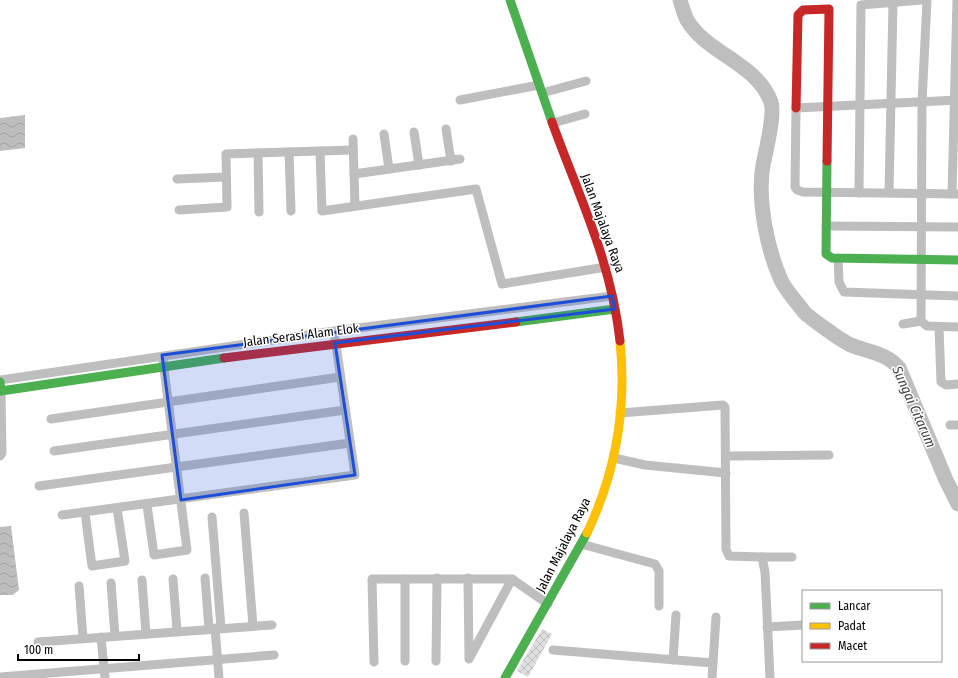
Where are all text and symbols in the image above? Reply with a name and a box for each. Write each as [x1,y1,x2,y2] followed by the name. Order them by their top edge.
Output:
[578,172,628,274] street label: Jalan Majalaya Raya
[242,320,361,350] street label: Jalan Serasi Alam Elok
[888,363,940,451] water label: Sungai Citarum
[533,495,593,595] street label: Jalan Majalaya Raya
[802,590,942,662] legend
[838,599,871,613] text: Lancar
[838,619,866,633] text: Padat
[18,636,139,662] scale bar
[838,639,867,653] text: Macet
[24,643,53,657] text: 100 m

